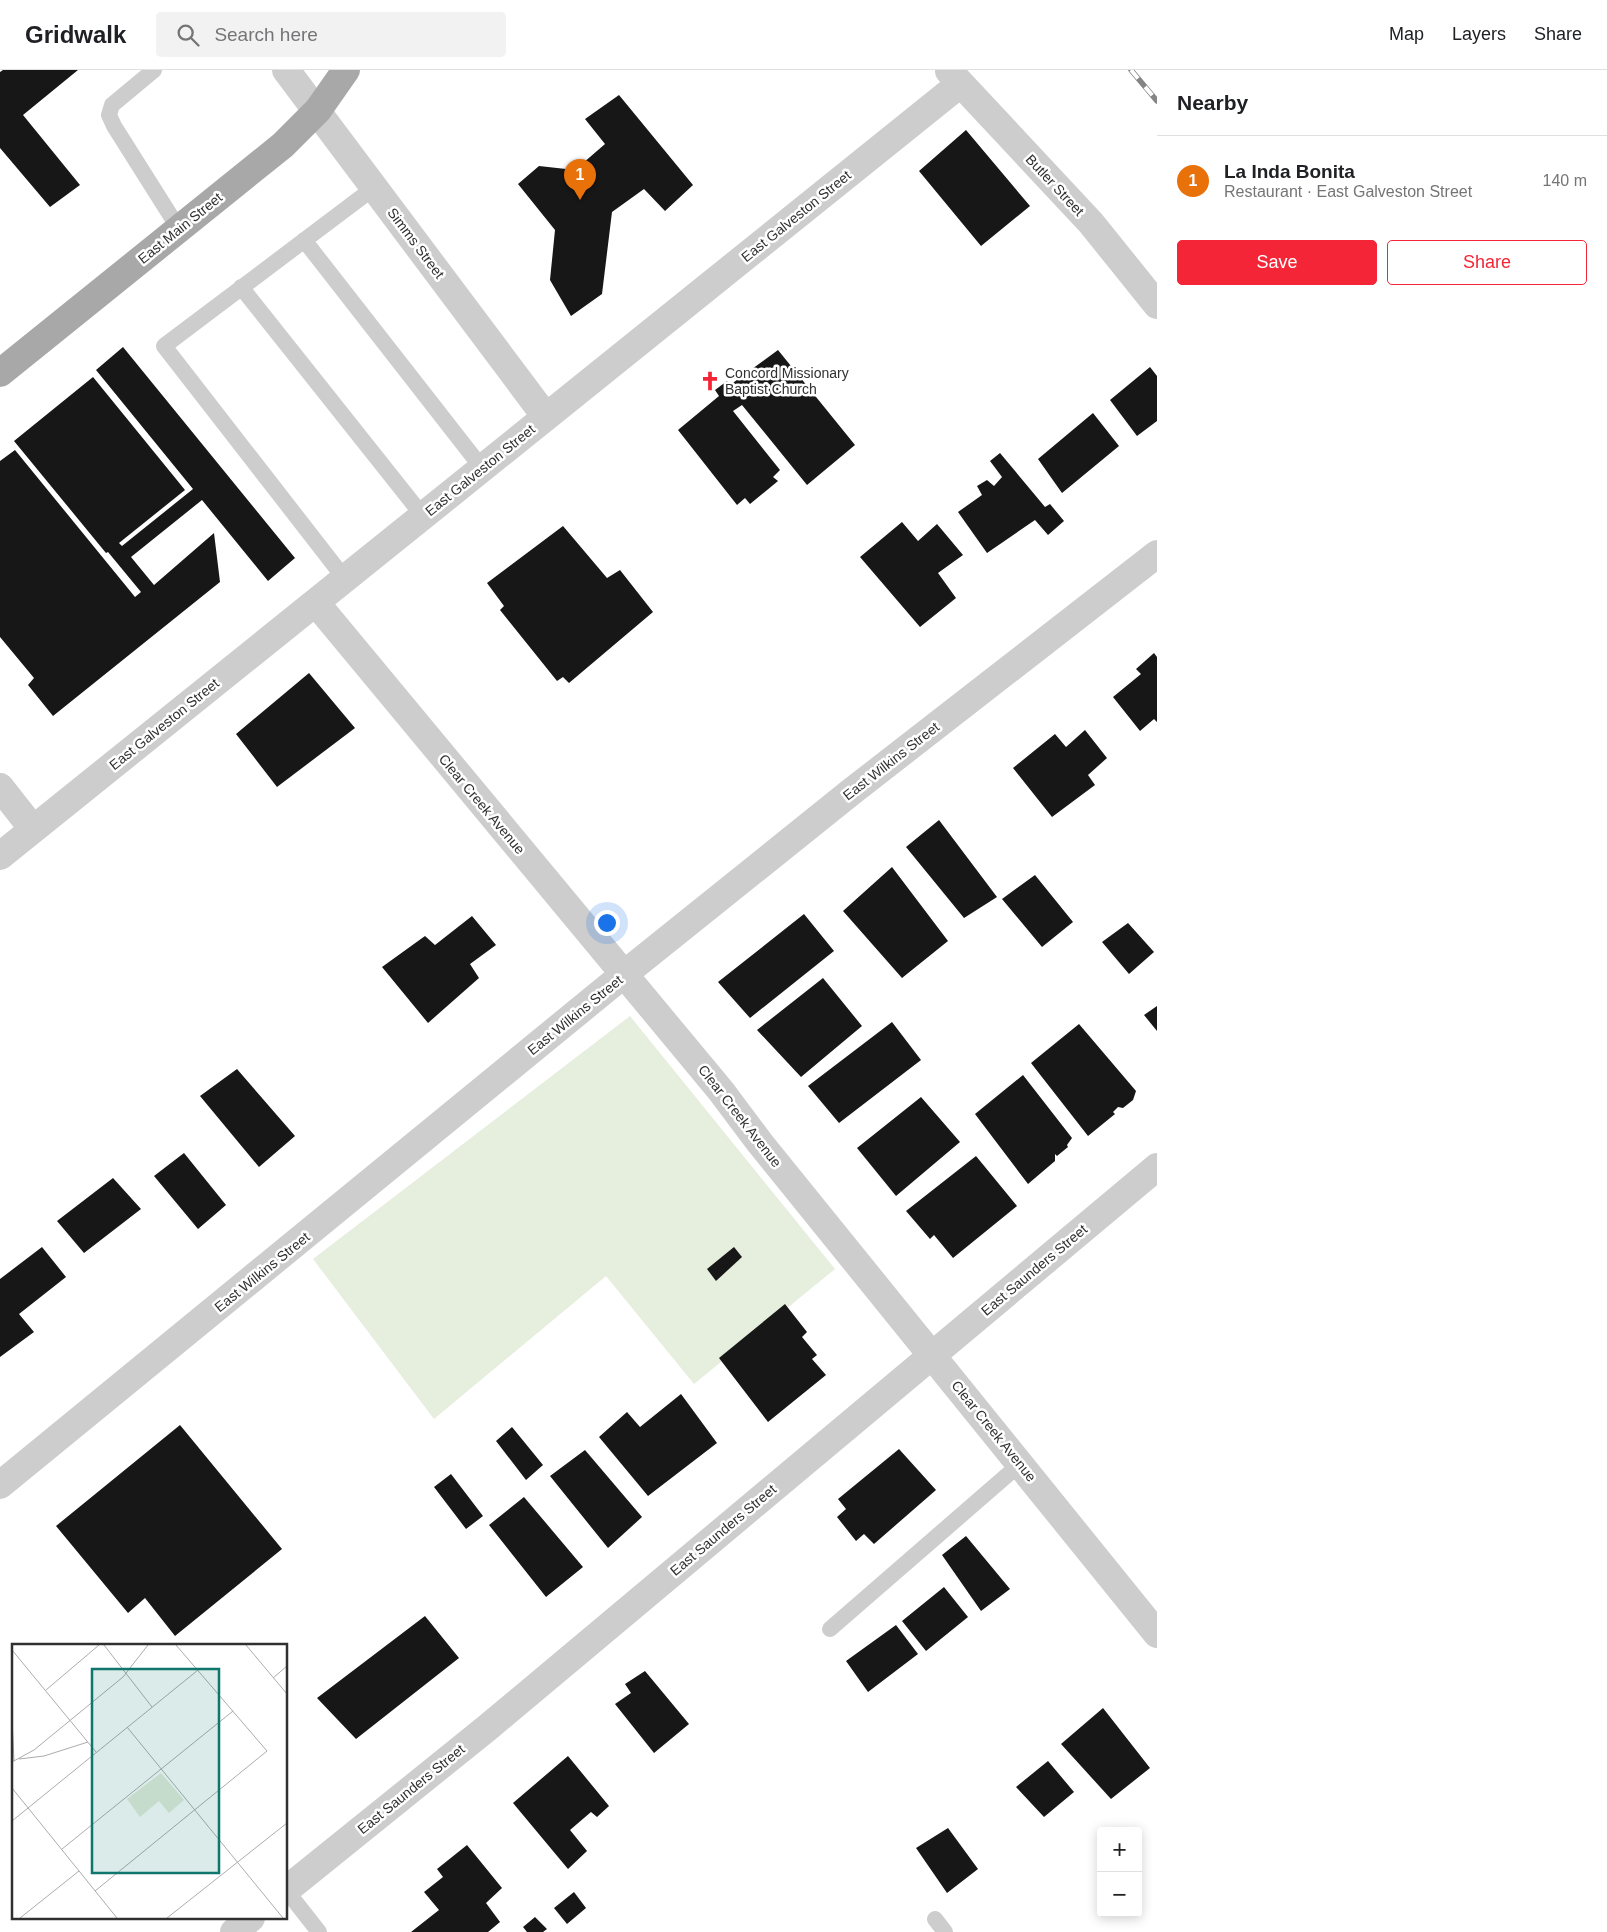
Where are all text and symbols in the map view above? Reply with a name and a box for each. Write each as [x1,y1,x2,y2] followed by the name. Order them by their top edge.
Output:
[156,12,506,57] search box
[25,21,126,48] text: Gridwalk
[174,21,202,49] icon: search
[214,24,318,45] text: Search here
[1389,24,1424,44] text: Map
[1452,24,1506,44] text: Layers
[1534,24,1582,44] text: Share
[1177,91,1248,114] text: Nearby
[1023,151,1087,219] street label: Butler Street
[564,159,596,200] pin: 1
[1224,161,1355,182] text: La Inda Bonita
[738,167,854,265] street label: East Galveston Street
[1189,172,1197,189] text: 1
[1543,172,1587,189] text: 140 m
[1224,183,1472,200] text: Restaurant · East Galveston Street
[135,189,225,267] street label: East Main Street
[384,205,448,281] street label: Simms Street
[1177,240,1377,285] button: Save
[1387,240,1587,285] button: Share
[725,365,849,397] place label: Concord Missionary Baptist Church
[699,370,721,392] church icon: Concord Missionary Baptist Church
[422,421,538,519] street label: East Galveston Street
[106,675,222,773] street label: East Galveston Street
[840,718,942,803] street label: East Wilkins Street
[436,751,528,857] street label: Clear Creek Avenue
[594,910,620,936] your location
[524,972,626,1058] street label: East Wilkins Street
[695,1062,785,1170] street label: Clear Creek Avenue
[978,1221,1090,1319] street label: East Saunders Street
[211,1229,313,1315] street label: East Wilkins Street
[948,1377,1040,1485] street label: Clear Creek Avenue
[667,1481,779,1579] street label: East Saunders Street
[12,1644,288,1920] inset map
[354,1741,468,1837] street label: East Saunders Street
[1097,1827,1142,1917] map controls
[1097,1827,1142,1872] button: +
[1097,1872,1142,1917] button: −

